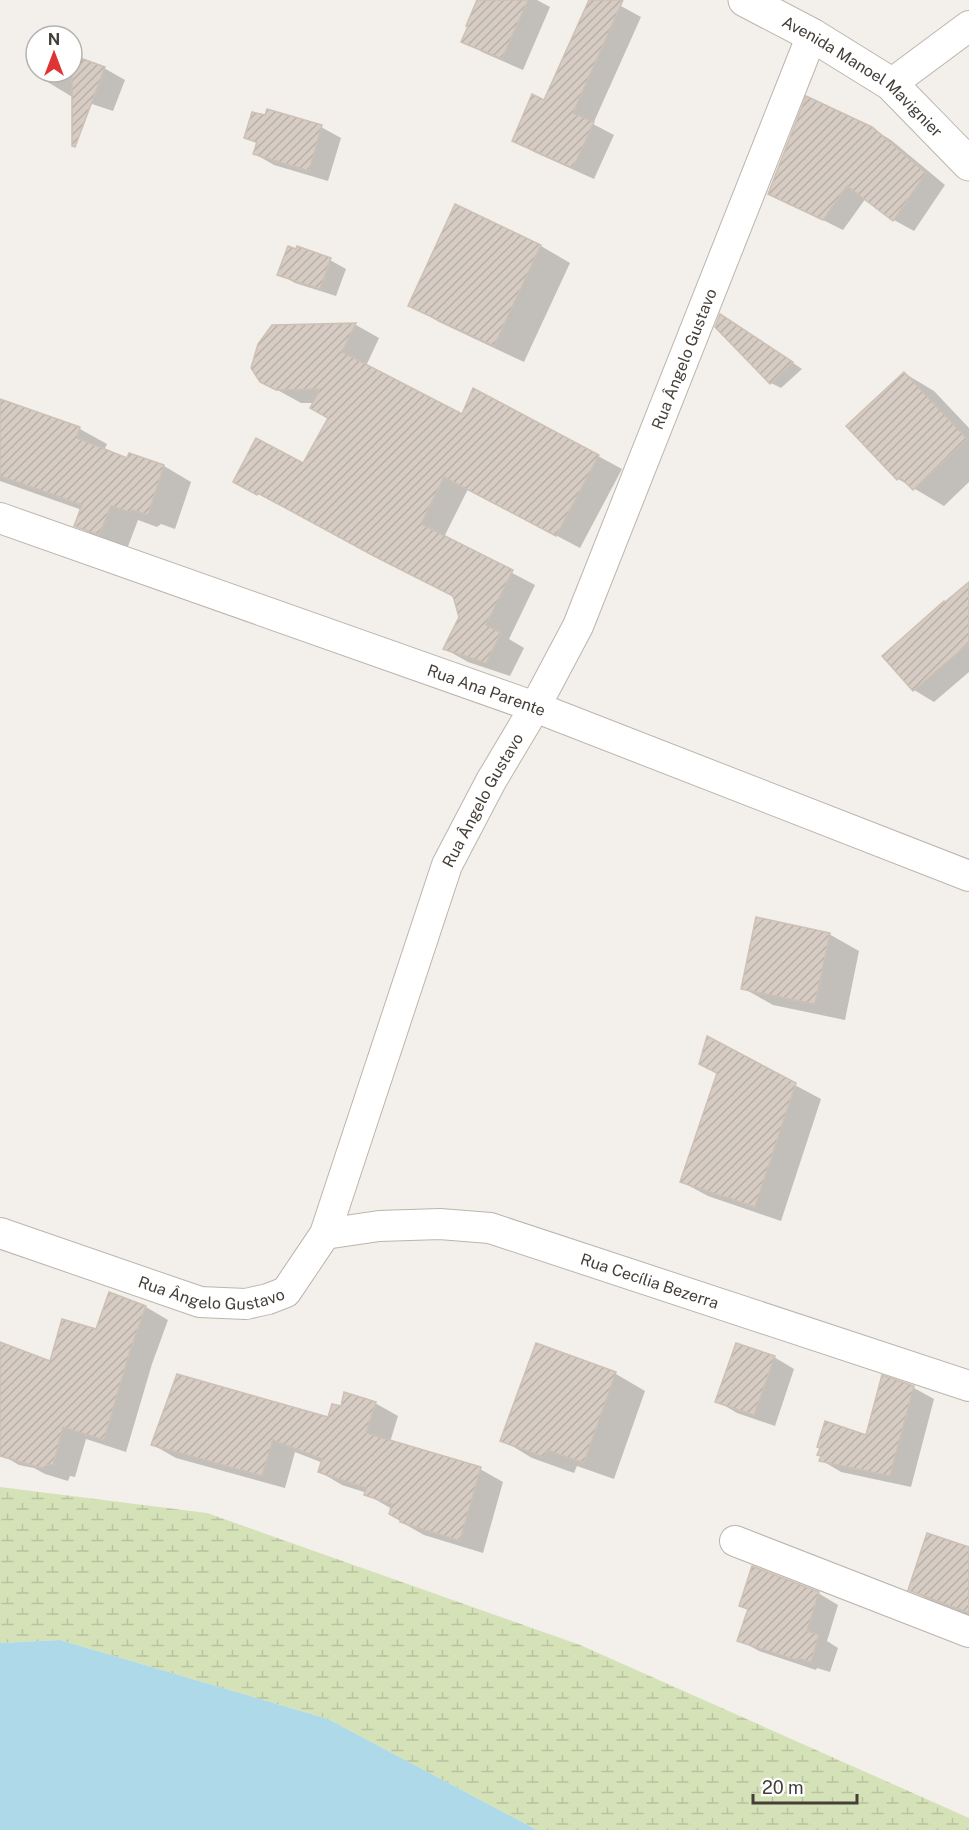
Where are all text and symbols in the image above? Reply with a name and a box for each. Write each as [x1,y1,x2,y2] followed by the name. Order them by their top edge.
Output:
[779,12,946,141] street label: Avenida Manoel Mavignier
[24,24,84,84] north arrow
[48,30,60,49] text: N
[648,286,721,432] street label: Rua Ângelo Gustavo
[425,661,548,720] street label: Rua Ana Parente
[439,730,527,871] street label: Rua Ângelo Gustavo
[578,1250,721,1313] street label: Rua Cecília Bezerra
[136,1272,287,1314] street label: Rua Ângelo Gustavo
[753,1767,856,1805] scale bar
[762,1777,804,1798] text: 20 m

